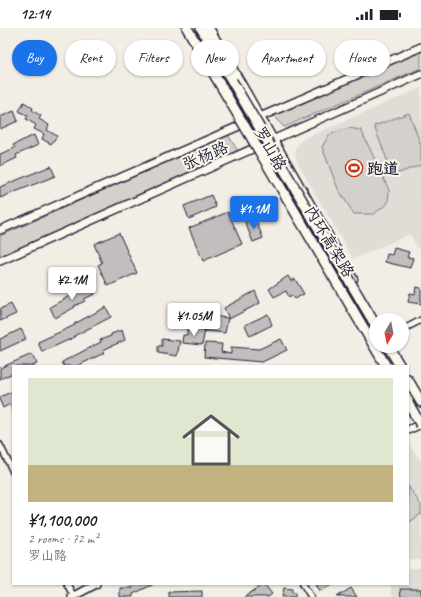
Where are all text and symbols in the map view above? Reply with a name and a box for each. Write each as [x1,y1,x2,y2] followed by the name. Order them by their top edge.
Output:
[20,5,50,24] text: 12:14
[12,40,57,76] chip: Buy
[65,40,116,76] chip: Rent
[124,40,183,76] chip: Filters
[191,40,239,76] chip: New
[247,40,326,76] chip: Apartment
[334,40,390,76] chip: House
[249,123,291,174] street label: 罗山路
[179,137,231,175] street label: 张杨路
[344,158,364,178] sports icon: 跑道
[367,159,399,179] place label: 跑道
[226,196,282,230] pin: ¥1.1M
[239,201,269,217] text: ¥1.1M
[300,202,358,281] street label: 内环高架路
[44,267,100,301] pin: ¥2.1M
[57,272,87,288] text: ¥2.1M
[161,303,227,337] pin: ¥1.05M
[176,308,212,324] text: ¥1.05M
[369,313,409,353] north arrow
[369,313,409,353] map controls
[175,404,247,476] icon: home
[28,510,96,531] text: ¥1,100,000
[28,531,98,547] text: 2 rooms · 72 m²
[28,548,67,564] text: 罗山路

